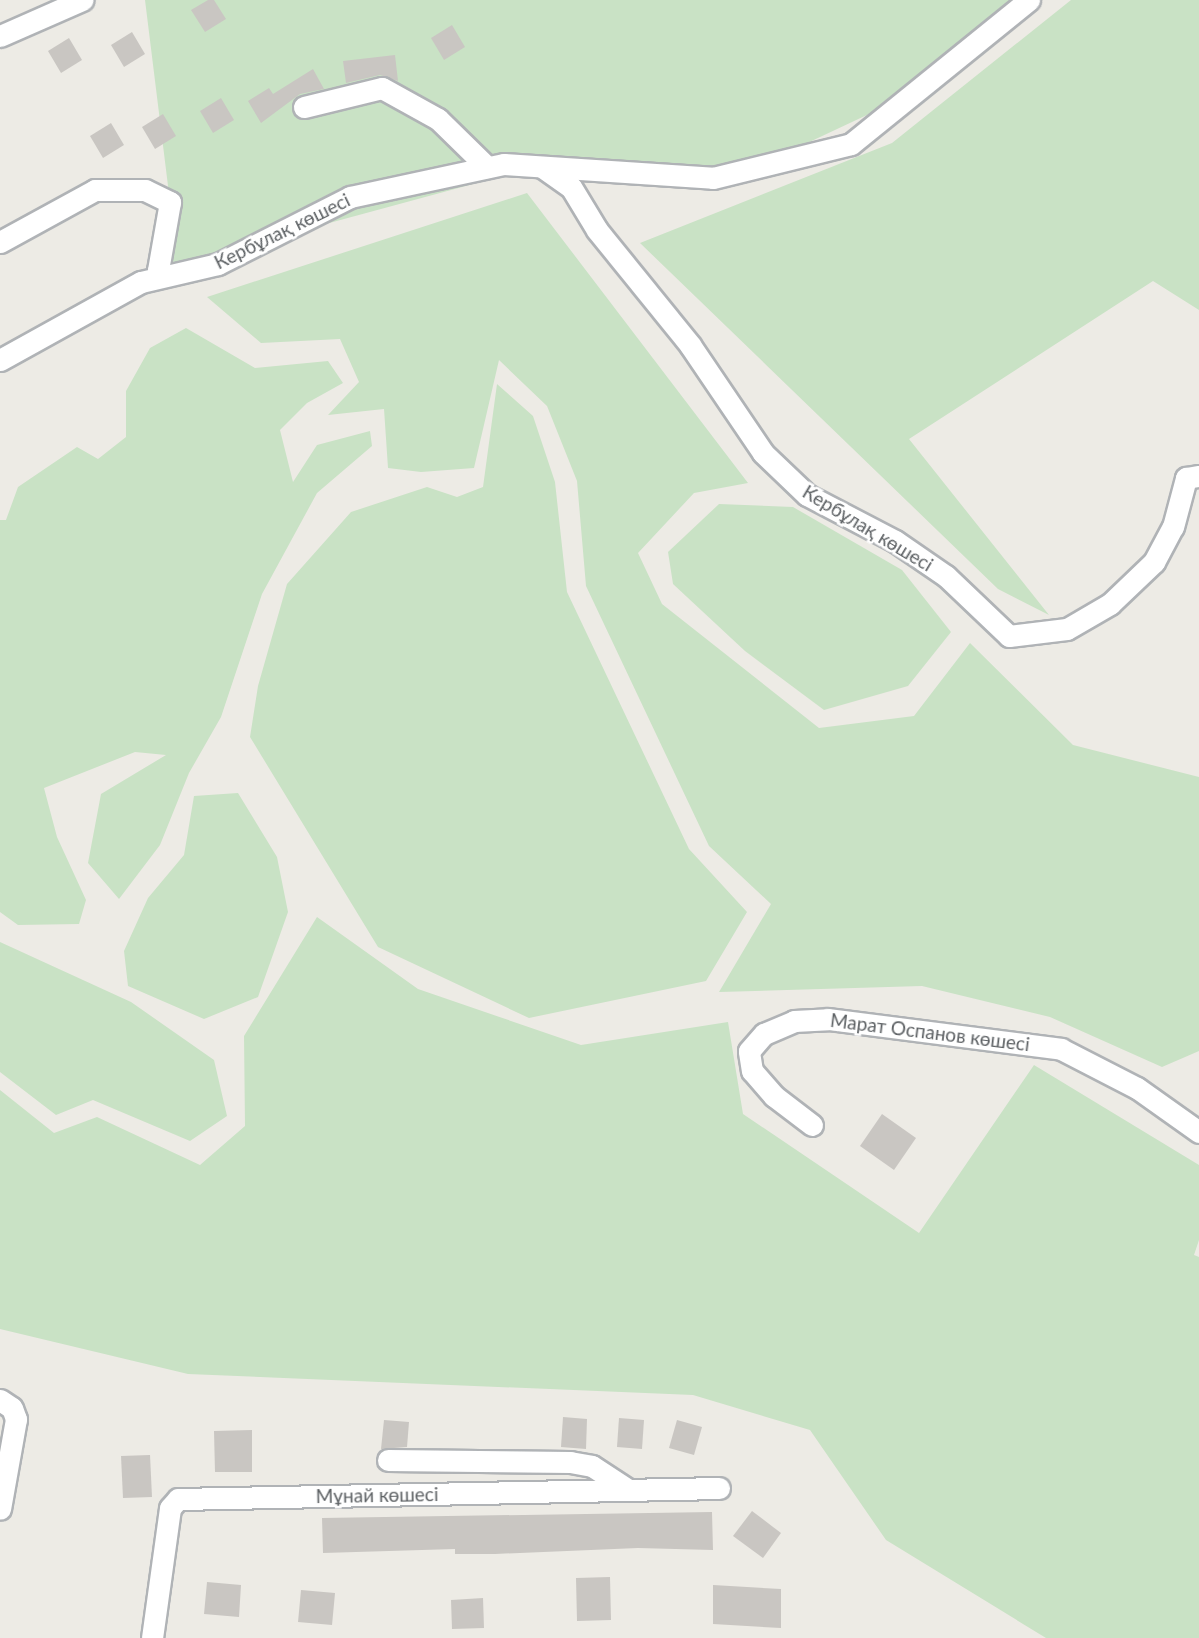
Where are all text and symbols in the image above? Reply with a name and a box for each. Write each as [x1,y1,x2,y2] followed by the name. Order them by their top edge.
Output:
[210,188,354,274] street label: Кербұлақ көшесі
[799,480,937,576] street label: Кербұлақ көшесі
[829,1008,1031,1056] street label: Марат Оспанов көшесі
[315,1483,439,1507] street label: Мұнай көшесі

